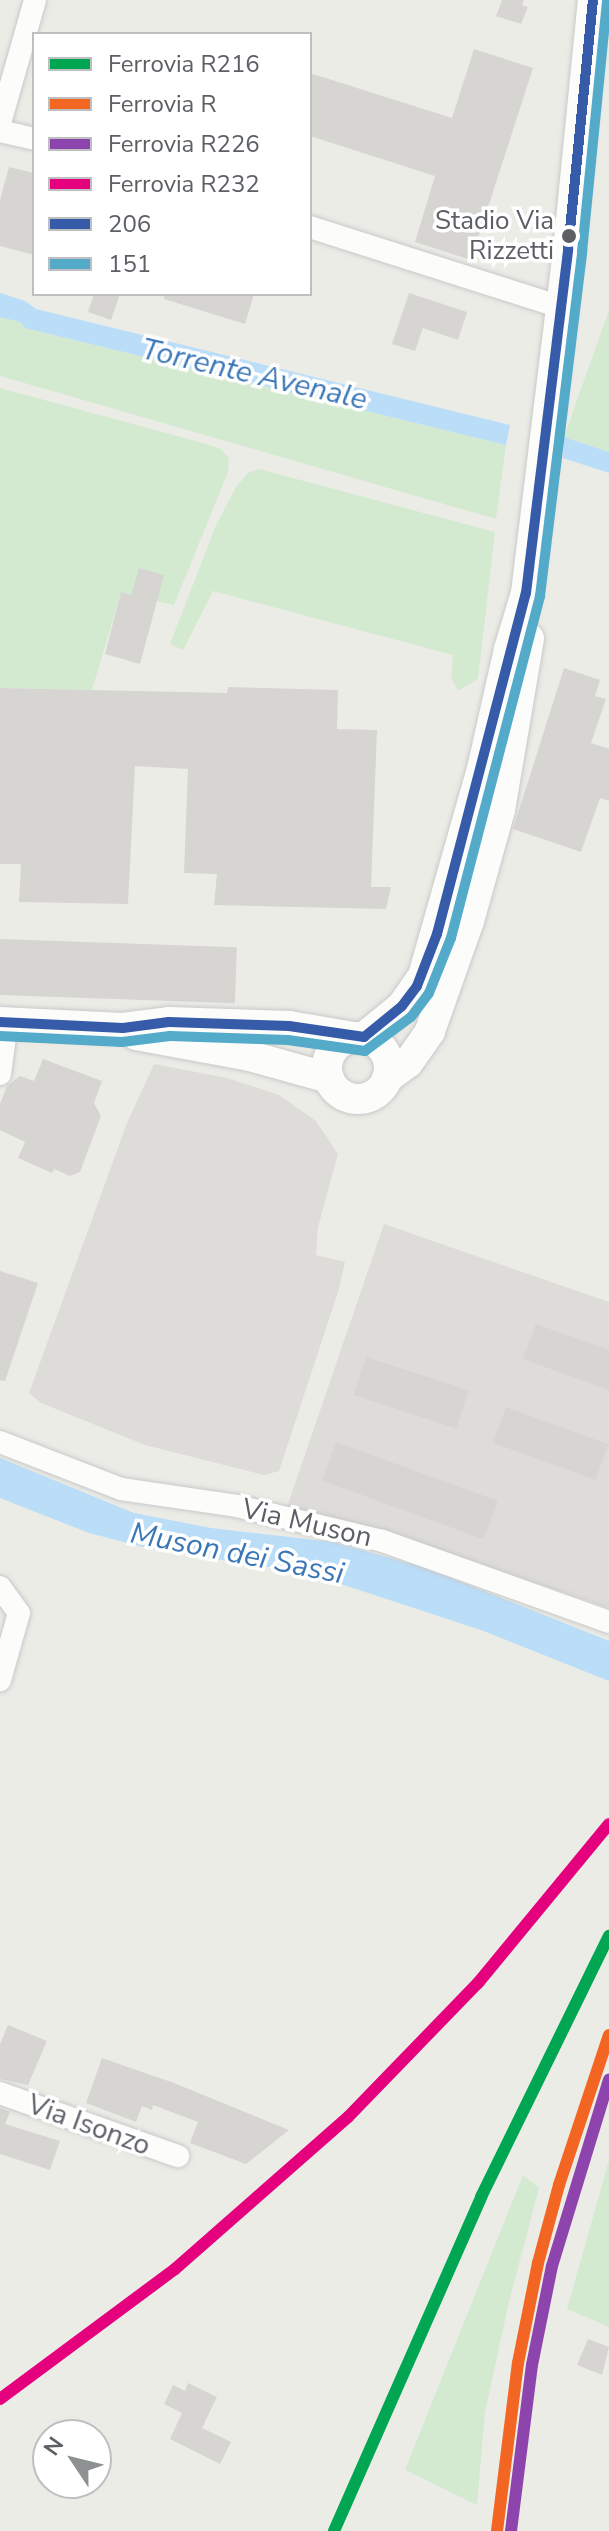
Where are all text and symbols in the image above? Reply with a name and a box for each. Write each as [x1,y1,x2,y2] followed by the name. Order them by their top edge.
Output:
[32,32,312,296] legend
[108,48,260,80] text: Ferrovia R216
[108,88,217,120] text: Ferrovia R
[108,128,260,160] text: Ferrovia R226
[108,168,260,200] text: Ferrovia R232
[435,205,554,266] place label: Stadio Via Rizzetti
[108,208,151,240] text: 206
[561,228,577,244] marker: Stadio Via Rizzetti
[108,248,151,280] text: 151
[138,332,370,418] water label: Torrente Avenale
[239,1492,375,1554] street label: Via Muson
[127,1516,347,1592] water label: Muson dei Sassi
[23,2087,155,2163] street label: Via Isonzo
[32,2419,112,2499] north arrow
[37,2431,71,2462] text: N

